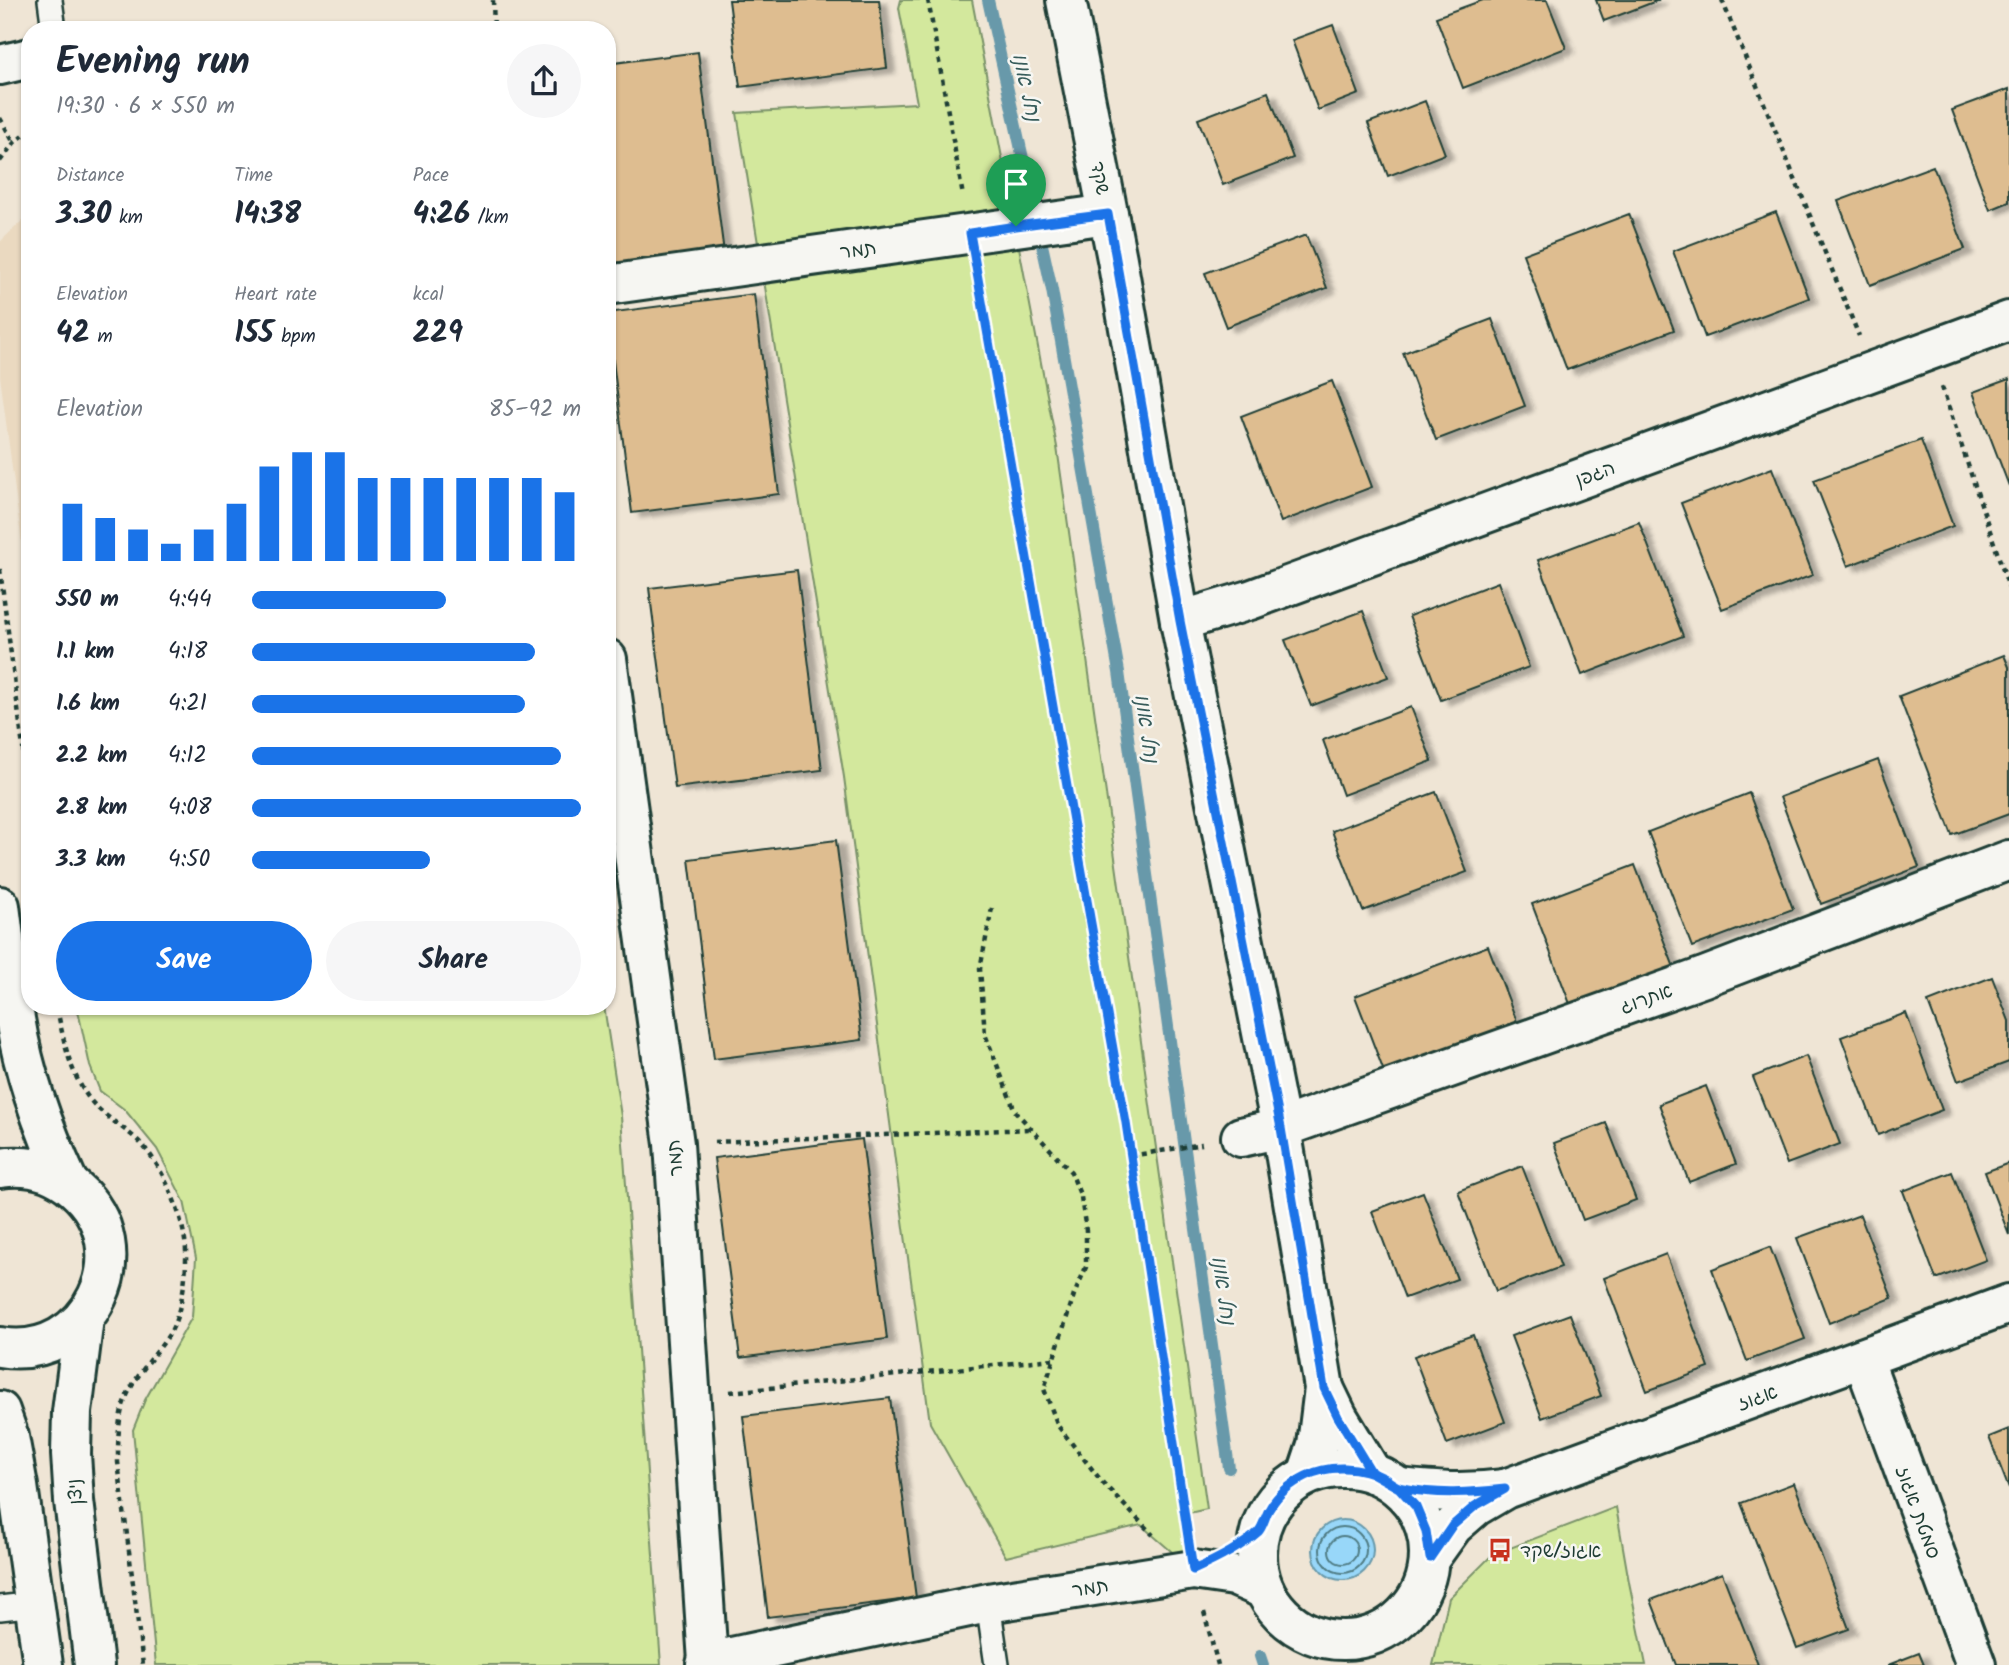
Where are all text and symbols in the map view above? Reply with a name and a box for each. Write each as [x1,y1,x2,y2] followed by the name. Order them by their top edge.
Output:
[56,33,250,93] text: Evening run
[507,44,581,118] button: share
[1002,50,1049,126] water label: נחל אונו
[56,89,235,125] text: 19:30 · 6 × 550 m
[986,154,1046,226] pin
[1081,159,1117,198] street label: שקד
[56,161,124,191] text: Distance
[234,161,273,191] text: Time
[413,161,449,191] text: Pace
[997,165,1035,203] icon: arrive
[56,191,111,239] text: 3.30
[234,191,301,239] text: 14:38
[413,191,470,239] text: 4:26
[111,203,143,233] text: km
[470,203,509,233] text: /km
[838,234,879,268] street label: תמר
[56,280,128,310] text: Elevation
[234,280,317,310] text: Heart rate
[413,280,444,310] text: kcal
[56,310,90,358] text: 42
[234,310,274,358] text: 155
[413,310,463,358] text: 229
[90,322,113,352] text: m
[274,322,316,352] text: bpm
[56,392,143,428] text: Elevation
[489,392,581,428] text: 85–92 m
[1572,454,1620,496] street label: הגפן
[56,582,119,618] text: 550 m
[168,582,212,618] text: 4:44
[56,634,114,670] text: 1.1 km
[168,634,207,670] text: 4:18
[56,686,120,722] text: 1.6 km
[168,686,207,722] text: 4:21
[1124,692,1167,767] water label: נחל אונו
[56,738,127,774] text: 2.2 km
[168,738,207,774] text: 4:12
[56,790,127,826] text: 2.8 km
[168,790,212,826] text: 4:08
[56,842,126,878] text: 3.3 km
[168,842,210,878] text: 4:50
[56,921,312,1001] button: Save
[326,921,581,1001] button: Share
[1616,977,1677,1023] street label: אתרוג
[659,1138,693,1177] street label: תמר
[1201,1254,1244,1329] water label: נחל אונו
[1733,1378,1782,1420] street label: אגוז
[1886,1462,1948,1563] street label: סמטת אגוז
[60,1477,92,1506] street label: ניצן
[1486,1536,1514,1564] bus stop icon: אגוז/שקד
[1520,1537,1601,1567] place label: אגוז/שקד
[1070,1571,1111,1607] street label: תמר

